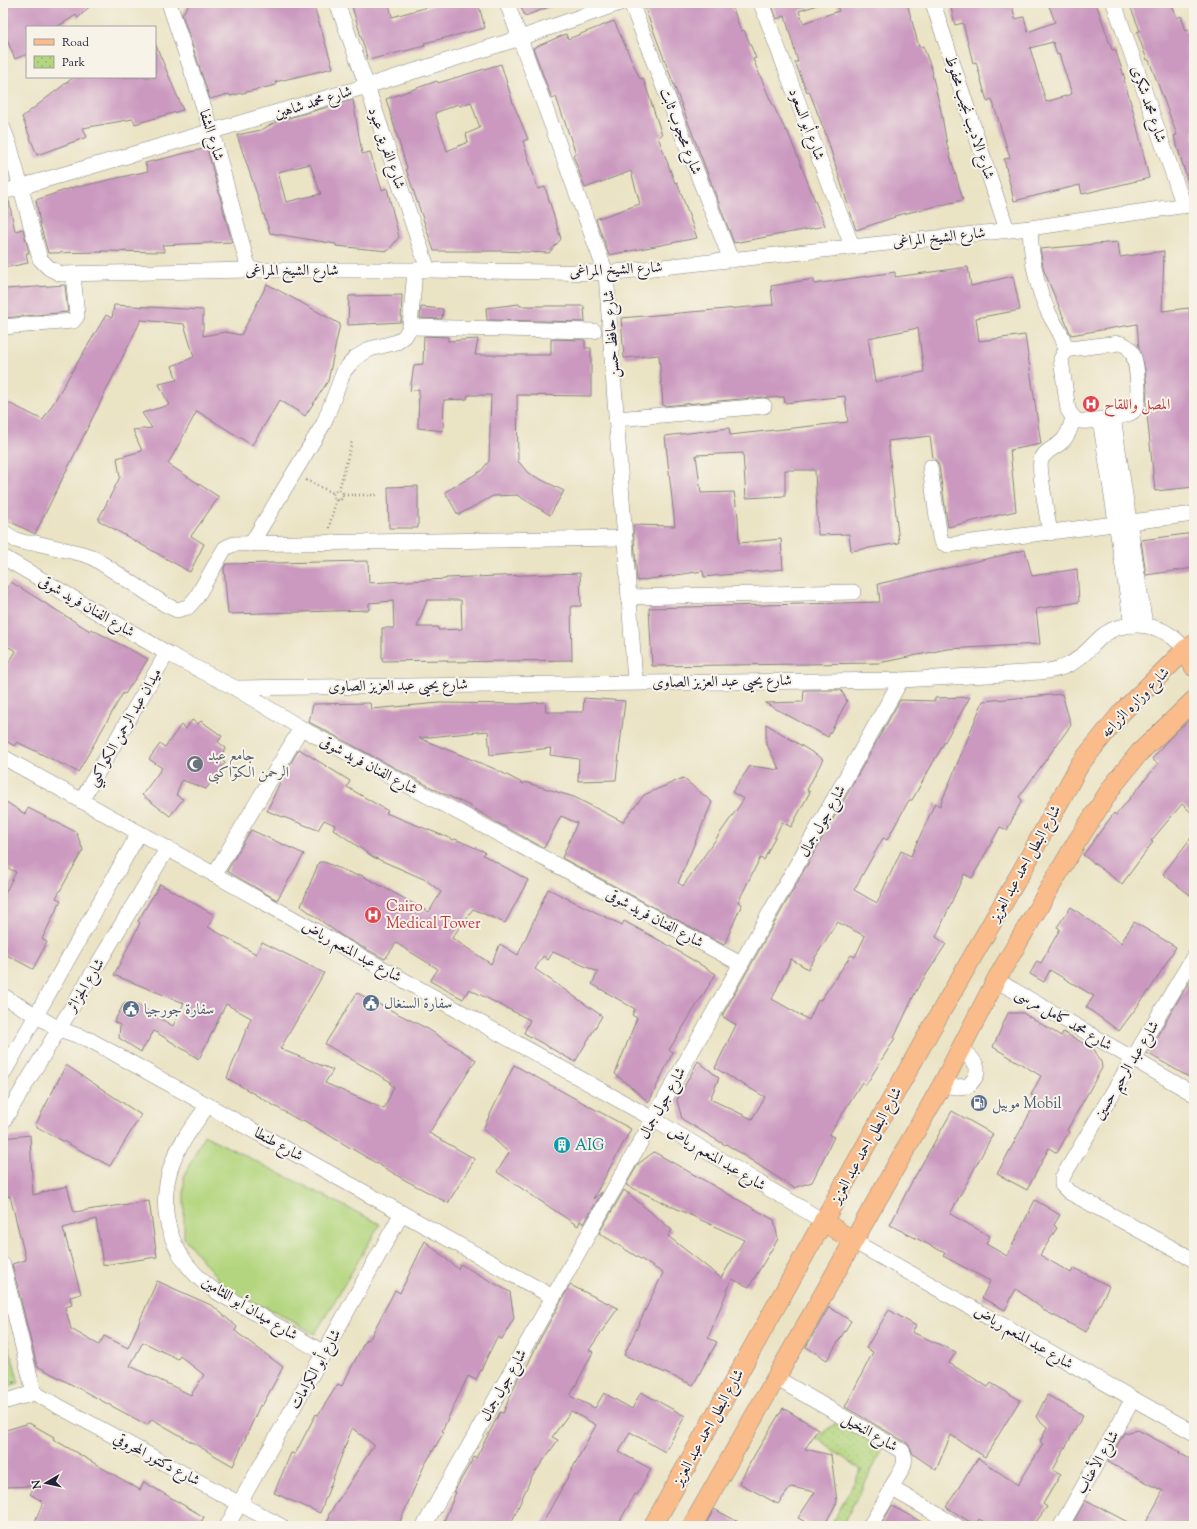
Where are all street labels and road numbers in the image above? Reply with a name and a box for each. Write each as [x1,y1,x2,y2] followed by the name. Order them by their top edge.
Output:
[938,53,999,183] street label: شارع الاديب نجيب محفوظ
[1124,63,1171,146] street label: شارع محمد شكرى
[272,82,355,126] street label: شارع محمد شاهين
[653,85,706,178] street label: شارع محجوب ثابت
[781,85,831,164] street label: شارع أبو السعود
[361,105,409,193] street label: شارع الفريق عبود
[192,107,228,164] street label: شارع الشفا
[892,223,987,256] street label: شارع الشيخ المراغى
[569,258,663,285] street label: شارع الشيخ المراغى
[245,261,339,284] street label: شارع الشيخ المراغى
[599,289,627,379] street label: شارع حافظ حسن
[34,571,138,644] street label: شارع الفنان فريد شوقى
[1097,663,1176,744] street label: شارع وزاره الزراعه
[83,665,170,792] street label: ميدان عبد الرحمن الكواكبي
[652,671,792,695] street label: شارع يحيى عبد العزيز الصاوى
[328,675,468,699] street label: شارع يحيى عبد العزيز الصاوى
[315,732,421,802] street label: شارع الفنان فريد شوقى
[795,782,853,862] street label: شارع جول جمال
[985,802,1068,928] street label: شارع البطل احمد عبد العزيز
[601,885,707,955] street label: شارع الفنان فريد شوقى
[297,916,405,990] street label: شارع عبد المنعم رياض
[61,955,111,1019] street label: شارع الجزائر
[1010,984,1116,1058] street label: شارع محمد كامل مرسى
[1089,1017,1168,1126] street label: شارع عبد الرحيم حسين
[635,1064,693,1144] street label: شارع جول جمال
[826,1084,909,1210] street label: شارع البطل احمد عبد العزيز
[662,1122,769,1199] street label: شارع عبد المنعم رياض
[249,1123,307,1168] street label: شارع طنطا
[197,1271,302,1347] street label: شارع ميدان أبو اللثامين
[969,1301,1077,1377] street label: شارع عبد المنعم رياض
[284,1325,348,1414] street label: شارع أبو الكرامات
[476,1346,534,1426] street label: شارع جول جمال
[668,1366,751,1492] street label: شارع البطل احمد عبد العزيز
[837,1409,901,1459] street label: شارع النخيل
[1070,1426,1126,1499] street label: شارع الأعناب
[109,1429,203,1493] street label: شارع دكتور المحروقي

